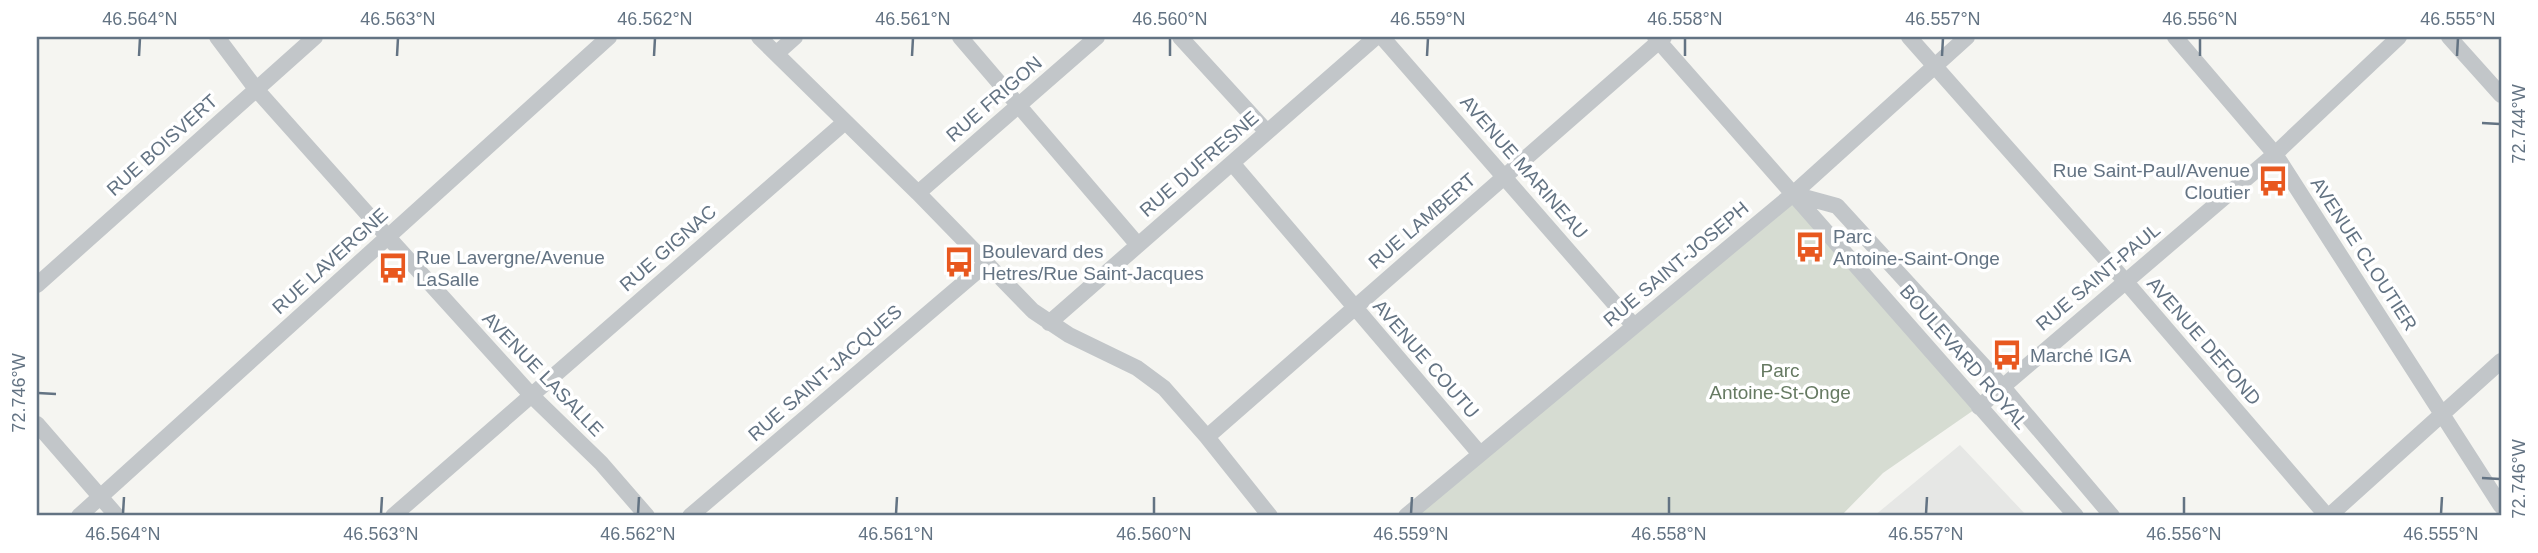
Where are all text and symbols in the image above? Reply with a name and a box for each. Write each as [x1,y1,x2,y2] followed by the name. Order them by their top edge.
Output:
[102,9,178,29] text: 46.564°N
[360,9,436,29] text: 46.563°N
[617,9,693,29] text: 46.562°N
[875,9,951,29] text: 46.561°N
[1132,9,1208,29] text: 46.560°N
[1390,9,1466,29] text: 46.559°N
[1647,9,1723,29] text: 46.558°N
[1905,9,1981,29] text: 46.557°N
[2162,9,2238,29] text: 46.556°N
[2420,9,2496,29] text: 46.555°N
[942,52,1046,146] street label: RUE FRIGON
[2509,84,2529,164] text: 72.744°W
[103,90,222,200] street label: RUE BOISVERT
[1456,91,1592,243] street label: AVENUE MARINEAU
[1136,107,1262,221] street label: RUE DUFRESNE
[2053,160,2251,203] place label: Rue Saint-Paul/Avenue Cloutier
[2256,164,2290,198] bus stop icon: Rue Saint-Paul/Avenue Cloutier
[1364,169,1480,273] street label: RUE LAMBERT
[2307,174,2421,334] street label: AVENUE CLOUTIER
[1599,197,1753,331] street label: RUE SAINT-JOSEPH
[616,201,720,295] street label: RUE GIGNAC
[268,204,392,318] street label: RUE LAVERGNE
[2032,219,2164,335] street label: RUE SAINT-PAUL
[1833,226,2000,269] place label: Parc Antoine-Saint-Onge
[1793,230,1827,264] bus stop icon: Parc Antoine-Saint-Onge
[982,241,1204,284] place label: Boulevard des Hetres/Rue Saint-Jacques
[942,245,976,279] bus stop icon: Boulevard des Hetres/Rue Saint-Jacques
[416,247,605,290] place label: Rue Lavergne/Avenue LaSalle
[376,251,410,285] bus stop icon: Rue Lavergne/Avenue LaSalle
[2143,273,2265,409] street label: AVENUE DEFOND
[1896,281,2032,433] street label: BOULEVARD ROYAL
[1369,296,1483,422] street label: AVENUE COUTU
[744,301,906,445] street label: RUE SAINT-JACQUES
[478,308,608,440] street label: AVENUE LASALLE
[1990,338,2024,372] bus stop icon: Marché IGA
[2030,345,2132,366] place label: Marché IGA
[9,353,29,433] text: 72.746°W
[1709,360,1851,403] park label: Parc Antoine-St-Onge
[2509,439,2529,519] text: 72.746°W
[85,524,161,544] text: 46.564°N
[343,524,419,544] text: 46.563°N
[600,524,676,544] text: 46.562°N
[858,524,934,544] text: 46.561°N
[1116,524,1192,544] text: 46.560°N
[1373,524,1449,544] text: 46.559°N
[1631,524,1707,544] text: 46.558°N
[1888,524,1964,544] text: 46.557°N
[2146,524,2222,544] text: 46.556°N
[2403,524,2479,544] text: 46.555°N

